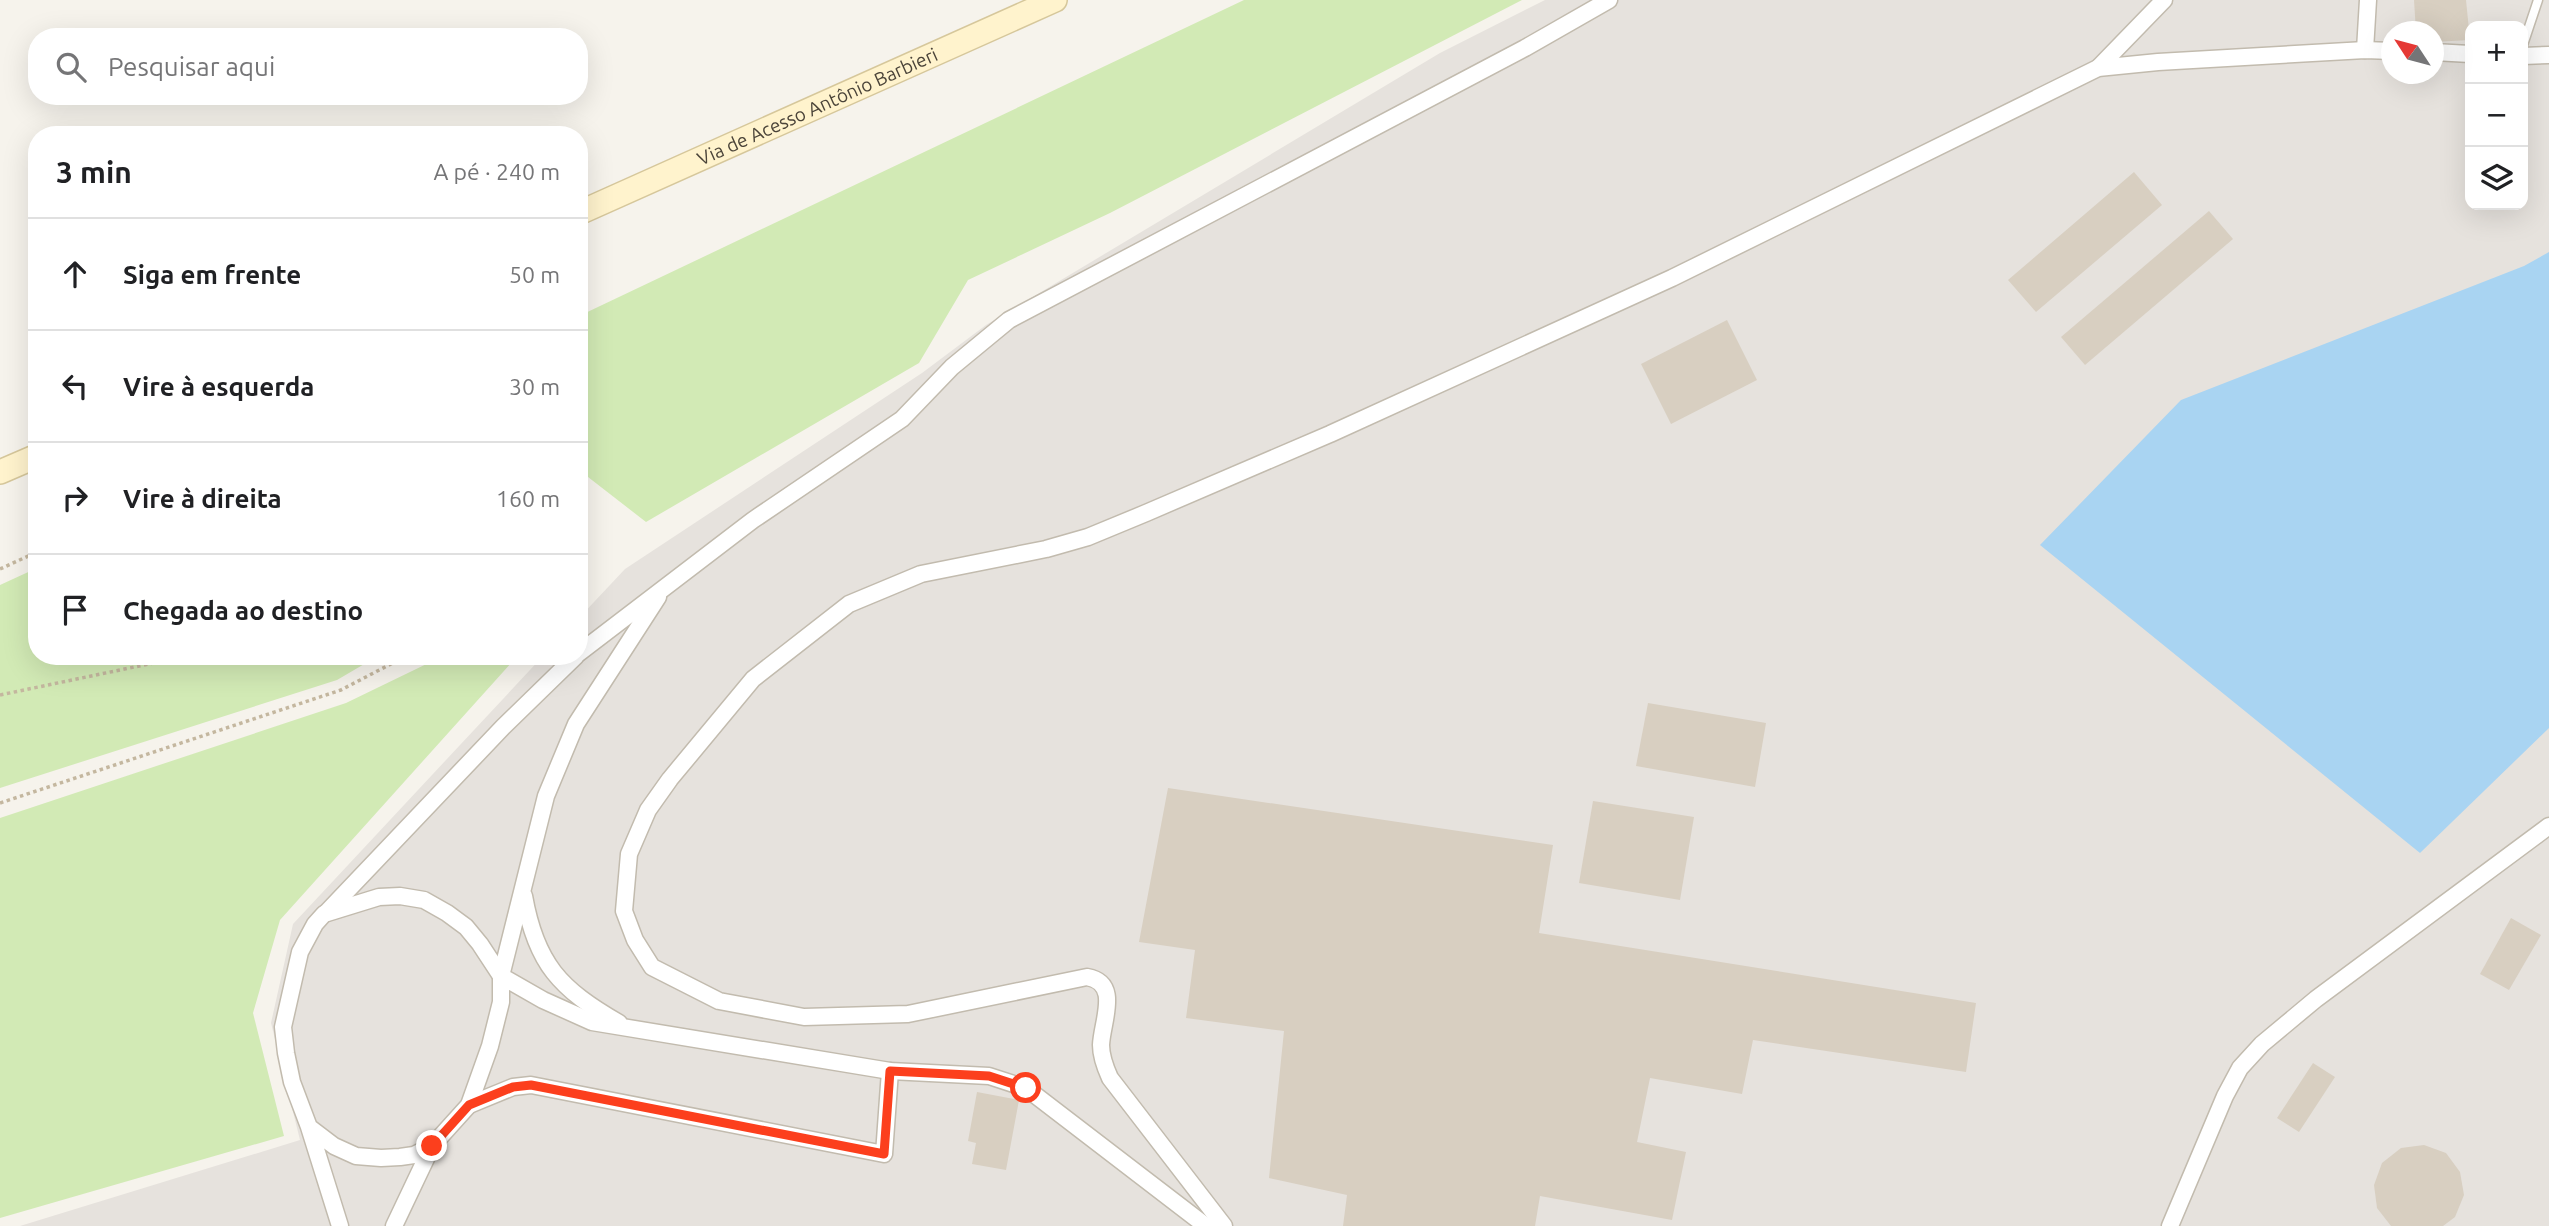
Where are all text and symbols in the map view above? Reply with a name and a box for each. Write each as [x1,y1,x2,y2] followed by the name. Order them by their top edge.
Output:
[2381,21,2444,84] north arrow
[2465,21,2528,210] map controls
[2465,21,2528,84] button: +
[28,28,588,105] search box
[694,43,941,170] street label: Via de Acesso Antônio Barbieri
[52,48,90,86] icon: search
[108,52,275,81] text: Pesquisar aqui
[2465,84,2528,147] button: −
[2465,147,2528,210] button: layers
[56,155,132,189] text: 3 min
[433,159,560,184] text: A pé · 240 m
[56,255,94,293] icon: ahead
[123,260,301,289] text: Siga em frente
[509,262,560,287] text: 50 m
[56,367,94,405] icon: left
[123,372,314,401] text: Vire à esquerda
[509,374,560,399] text: 30 m
[56,479,94,517] icon: right
[123,484,282,513] text: Vire à direita
[496,486,560,511] text: 160 m
[56,591,94,629] icon: arrive
[123,596,363,625] text: Chegada ao destino
[1010,1072,1041,1103] route start
[416,1130,447,1161] route end

